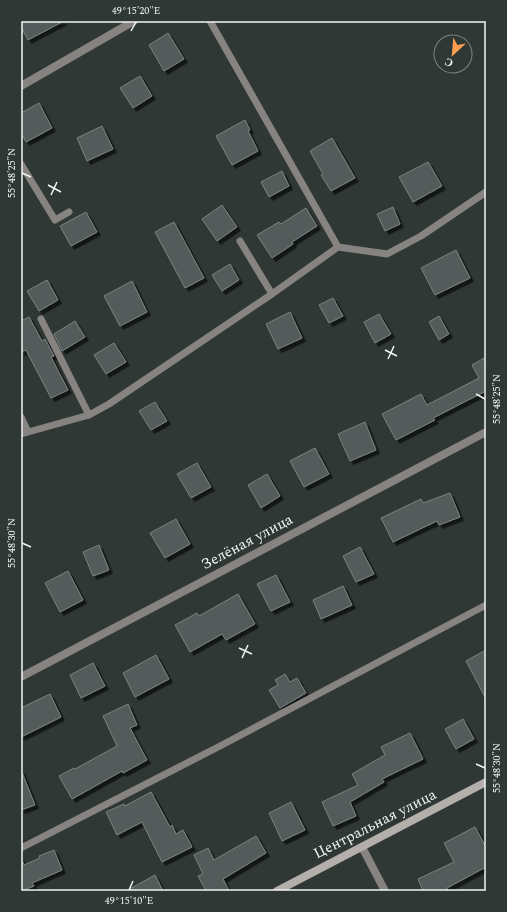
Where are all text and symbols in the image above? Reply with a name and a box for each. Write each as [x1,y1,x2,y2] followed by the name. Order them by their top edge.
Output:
[112,3,160,19] text: 49°15'20"E
[433,34,473,74] north arrow
[441,53,456,72] text: С
[4,148,20,198] text: 55°48'25"N
[489,374,505,424] text: 55°48'25"N
[197,508,298,576] street label: Зелёная улица
[4,518,20,568] text: 55°48'30"N
[489,743,505,793] text: 55°48'30"N
[310,783,441,865] street label: Центральная улица
[105,893,153,909] text: 49°15'10"E

